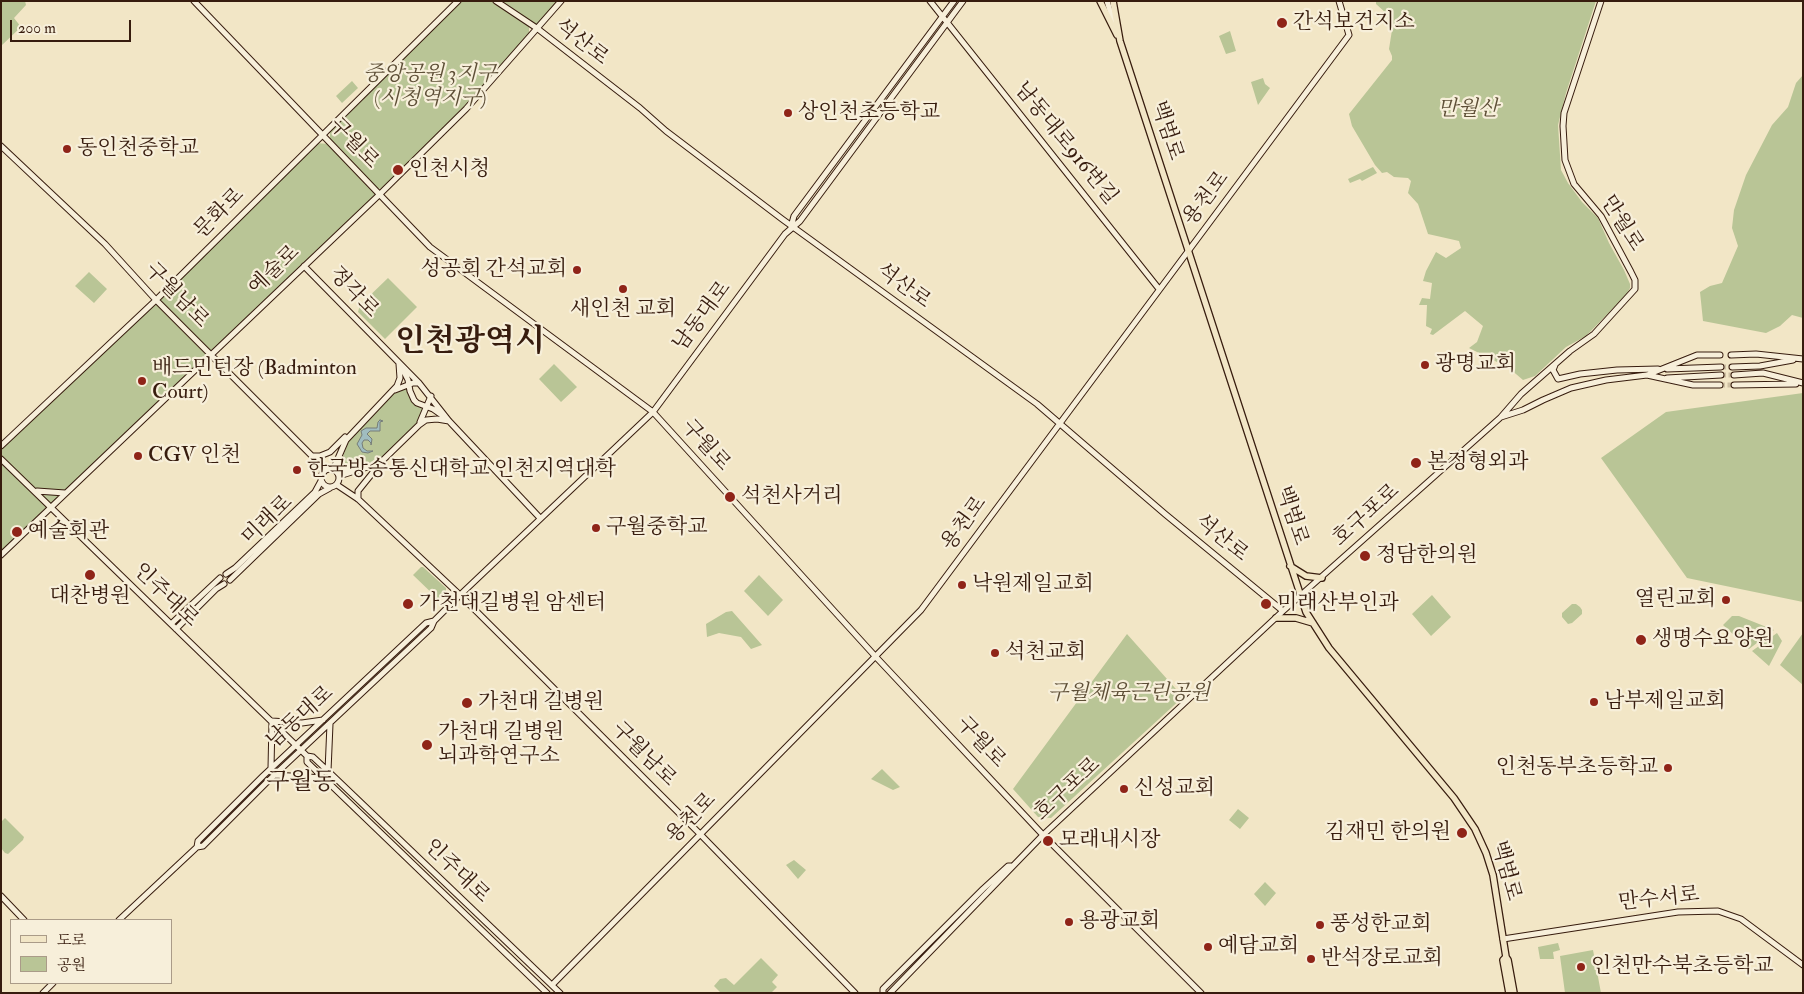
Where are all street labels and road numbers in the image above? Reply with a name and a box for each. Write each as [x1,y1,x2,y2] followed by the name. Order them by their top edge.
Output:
[549,14,613,72] street label: 석산로
[1008,78,1122,210] street label: 남동대로916번길
[1145,98,1187,164] street label: 백범로
[323,113,383,175] street label: 구월로
[1179,167,1235,231] street label: 용천로
[190,184,250,244] street label: 문화로
[1594,192,1648,256] street label: 만월로
[244,241,306,301] street label: 예술로
[139,258,213,334] street label: 구월남로
[871,259,935,315] street label: 석산로
[323,262,383,324] street label: 정각로
[669,277,737,357] street label: 남동대로
[675,415,735,477] street label: 구월로
[1328,479,1406,553] street label: 호구포로
[1270,483,1312,549] street label: 백범로
[237,491,299,551] street label: 미래로
[937,492,993,556] street label: 용천로
[1189,510,1253,568] street label: 석산로
[127,559,203,633] street label: 인주대로
[262,681,340,755] street label: 남동대로
[950,712,1010,774] street label: 구월로
[605,717,681,793] street label: 구월남로
[1030,753,1106,827] street label: 호구포로
[662,788,722,850] street label: 용천로
[418,835,494,909] street label: 인주대로
[1485,838,1525,904] street label: 백범로
[1617,883,1701,917] street label: 만수서로

